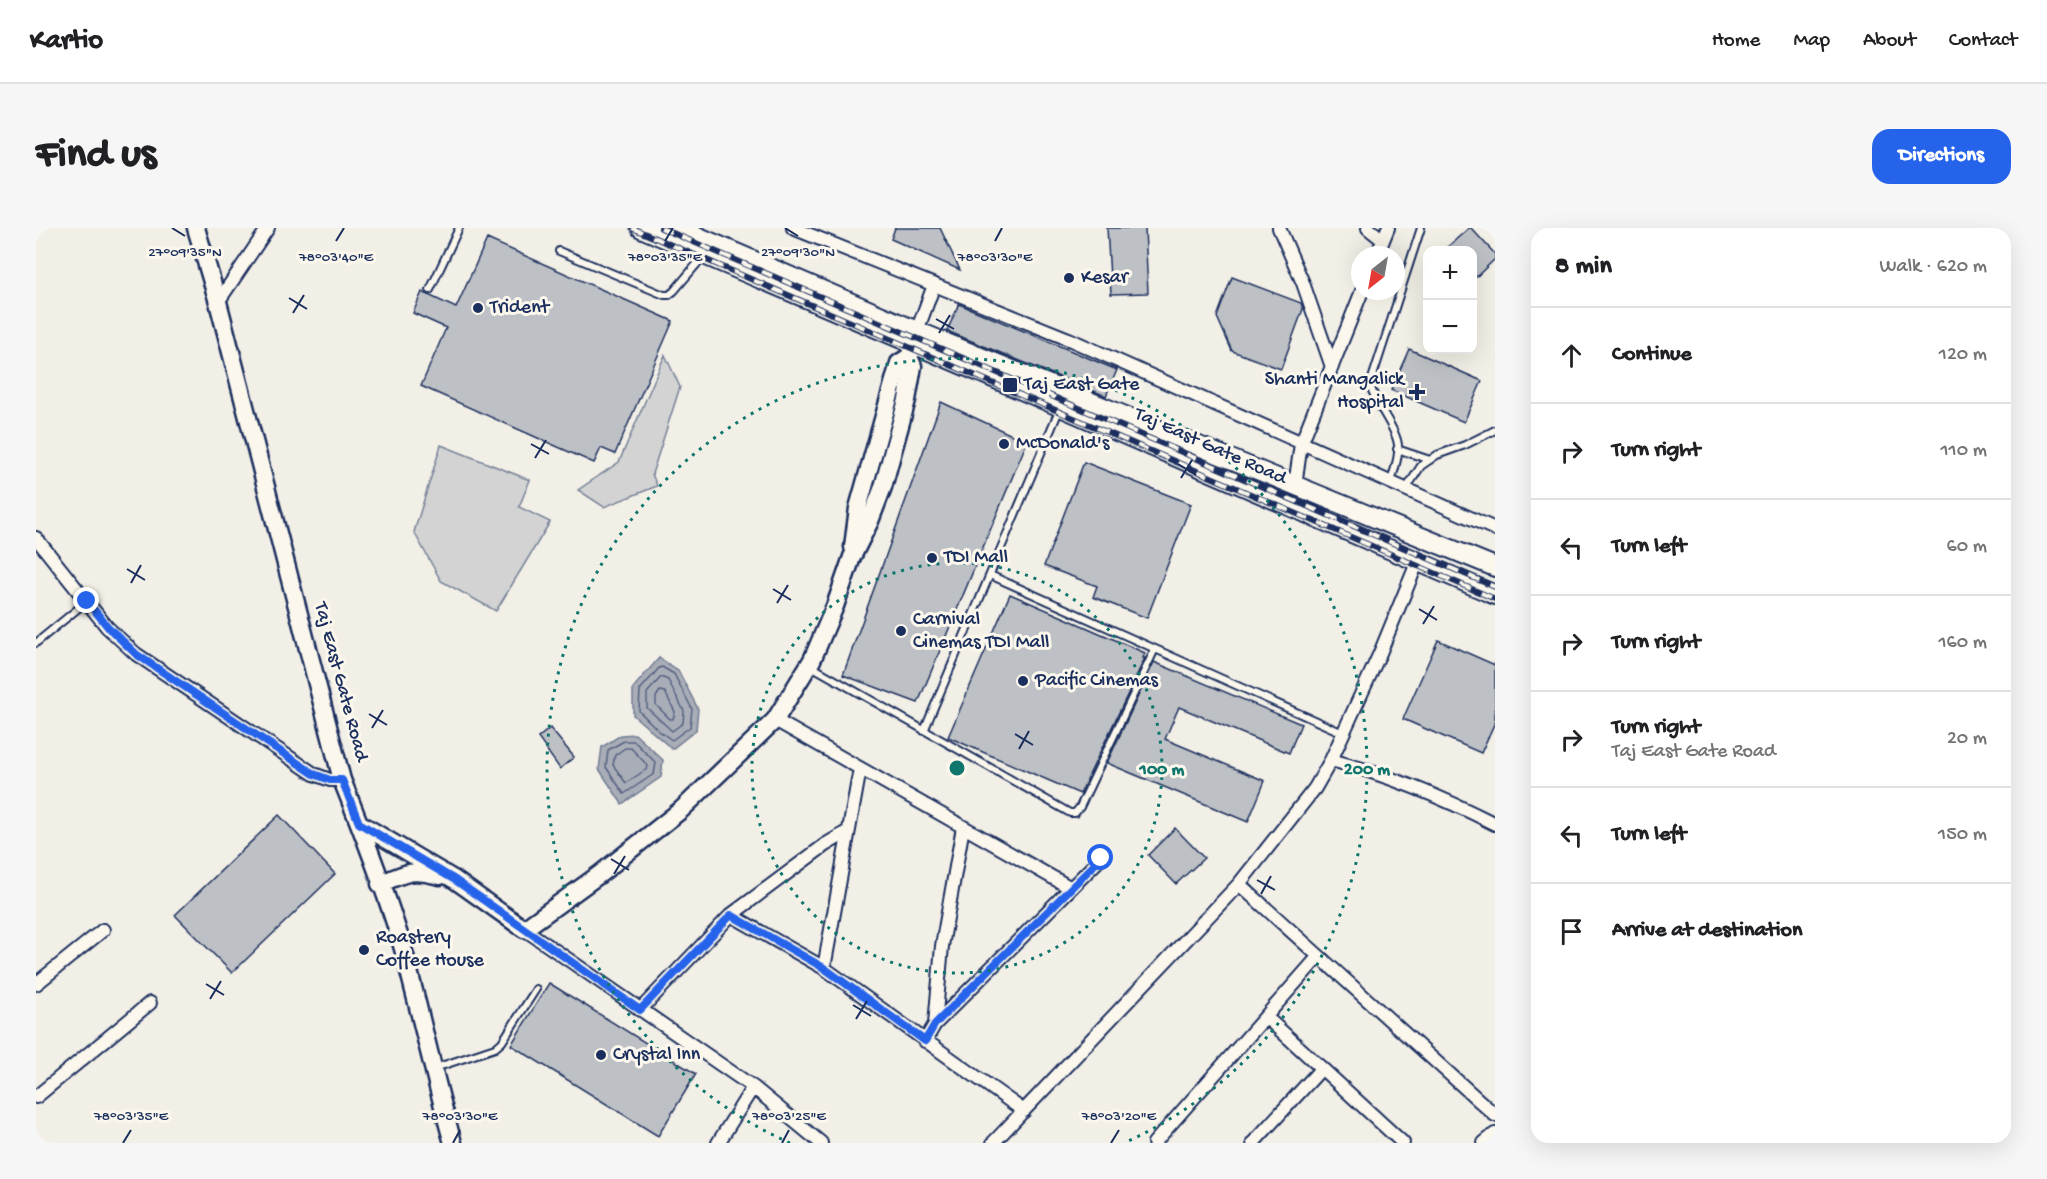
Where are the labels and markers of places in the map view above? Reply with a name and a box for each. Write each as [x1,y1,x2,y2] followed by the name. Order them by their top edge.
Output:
[1081,267,1130,290] place label: Kesar
[1062,271,1076,285] marker: Kesar
[489,297,551,320] place label: Trident
[471,301,485,315] marker: Trident
[1265,369,1406,415] place label: Shanti Mangalick Hospital
[1023,374,1140,397] place label: Taj East Gate
[1001,376,1019,394] marker: Taj East Gate
[1408,383,1426,401] marker: Shanti Mangalick Hospital
[1016,433,1110,456] place label: McDonald's
[997,437,1011,451] marker: McDonald's
[943,547,1008,570] place label: TDI Mall
[925,551,939,565] marker: TDI Mall
[913,609,1049,655] place label: Carnival Cinemas TDI Mall
[894,624,908,638] marker: Carnival Cinemas TDI Mall
[1034,670,1159,693] place label: Pacific Cinemas
[1016,674,1030,688] marker: Pacific Cinemas
[947,758,967,778] centre of rings
[376,927,484,973] place label: Roastery Coffee House
[357,943,371,957] marker: Roastery Coffee House
[613,1044,701,1067] place label: Crystal Inn
[594,1048,608,1062] marker: Crystal Inn

